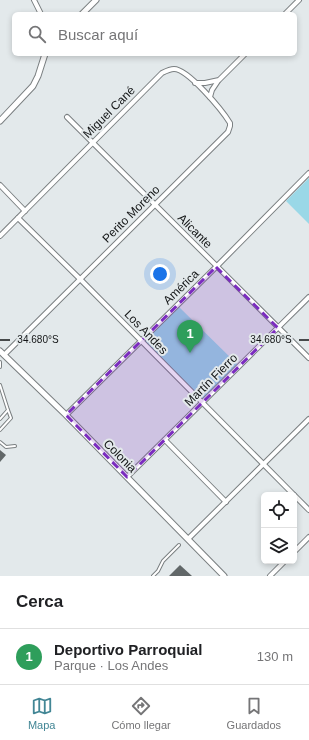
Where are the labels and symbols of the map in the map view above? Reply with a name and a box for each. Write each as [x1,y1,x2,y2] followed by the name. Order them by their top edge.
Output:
[80,83,138,141] street label: Miguel Cané
[99,182,163,246] street label: Perito Moreno
[175,211,215,251] street label: Alicante
[150,264,170,284] your location
[160,266,202,307] street label: América
[121,307,171,357] street label: Los Andes
[177,320,203,353] pin: 1
[17,334,59,345] text: 34.680°S
[250,334,292,345] text: 34.680°S
[182,351,240,409] street label: Martín Fierro
[101,437,140,476] street label: Colonia

